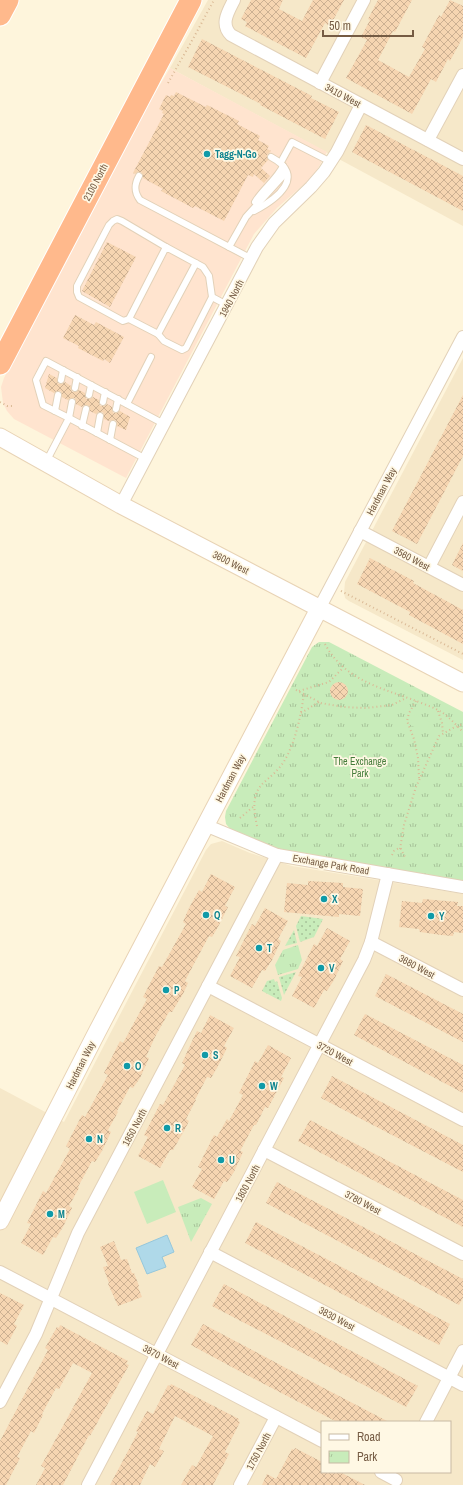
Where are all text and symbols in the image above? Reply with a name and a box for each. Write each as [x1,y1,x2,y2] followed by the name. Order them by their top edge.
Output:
[323,12,413,38] scale bar
[329,18,351,34] text: 50 m
[322,81,364,111] street label: 3410 West
[215,148,257,161] place label: Tagg-N-Go
[202,149,212,159] marker: Tagg-N-Go
[80,161,111,203] street label: 2100 North
[216,277,247,319] street label: 1940 North
[363,464,400,517] street label: Hardman Way
[391,544,433,574] street label: 3560 West
[210,548,252,577] street label: 3600 West
[212,751,249,804] street label: Hardman Way
[334,755,387,780] park label: The Exchange Park
[292,851,370,878] street label: Exchange Park Road
[332,893,338,906] place label: X
[319,894,329,904] marker: X
[214,909,221,922] place label: Q
[201,910,211,920] marker: Q
[439,910,445,923] place label: Y
[426,911,436,921] marker: Y
[267,942,272,955] place label: T
[254,943,264,953] marker: T
[396,952,438,982] street label: 3680 West
[329,962,335,975] place label: V
[316,963,326,973] marker: V
[174,984,180,997] place label: P
[161,985,171,995] marker: P
[63,1038,98,1091] street label: Hardman Way
[314,1039,356,1069] street label: 3720 West
[213,1049,219,1062] place label: S
[200,1050,210,1060] marker: S
[135,1060,142,1073] place label: O
[122,1061,132,1071] marker: O
[270,1080,278,1093] place label: W
[257,1081,267,1091] marker: W
[119,1106,150,1148] street label: 1850 North
[175,1122,181,1135] place label: R
[162,1123,172,1133] marker: R
[97,1133,103,1146] place label: N
[84,1134,94,1144] marker: N
[229,1154,235,1167] place label: U
[216,1155,226,1165] marker: U
[232,1162,263,1204] street label: 1800 North
[342,1188,384,1218] street label: 3780 West
[58,1208,65,1221] place label: M
[45,1209,55,1219] marker: M
[316,1304,358,1334] street label: 3830 West
[140,1342,182,1372] street label: 3870 West
[321,1421,451,1473] legend
[357,1429,381,1445] text: Road
[243,1430,274,1472] street label: 1750 North
[357,1449,377,1465] text: Park

